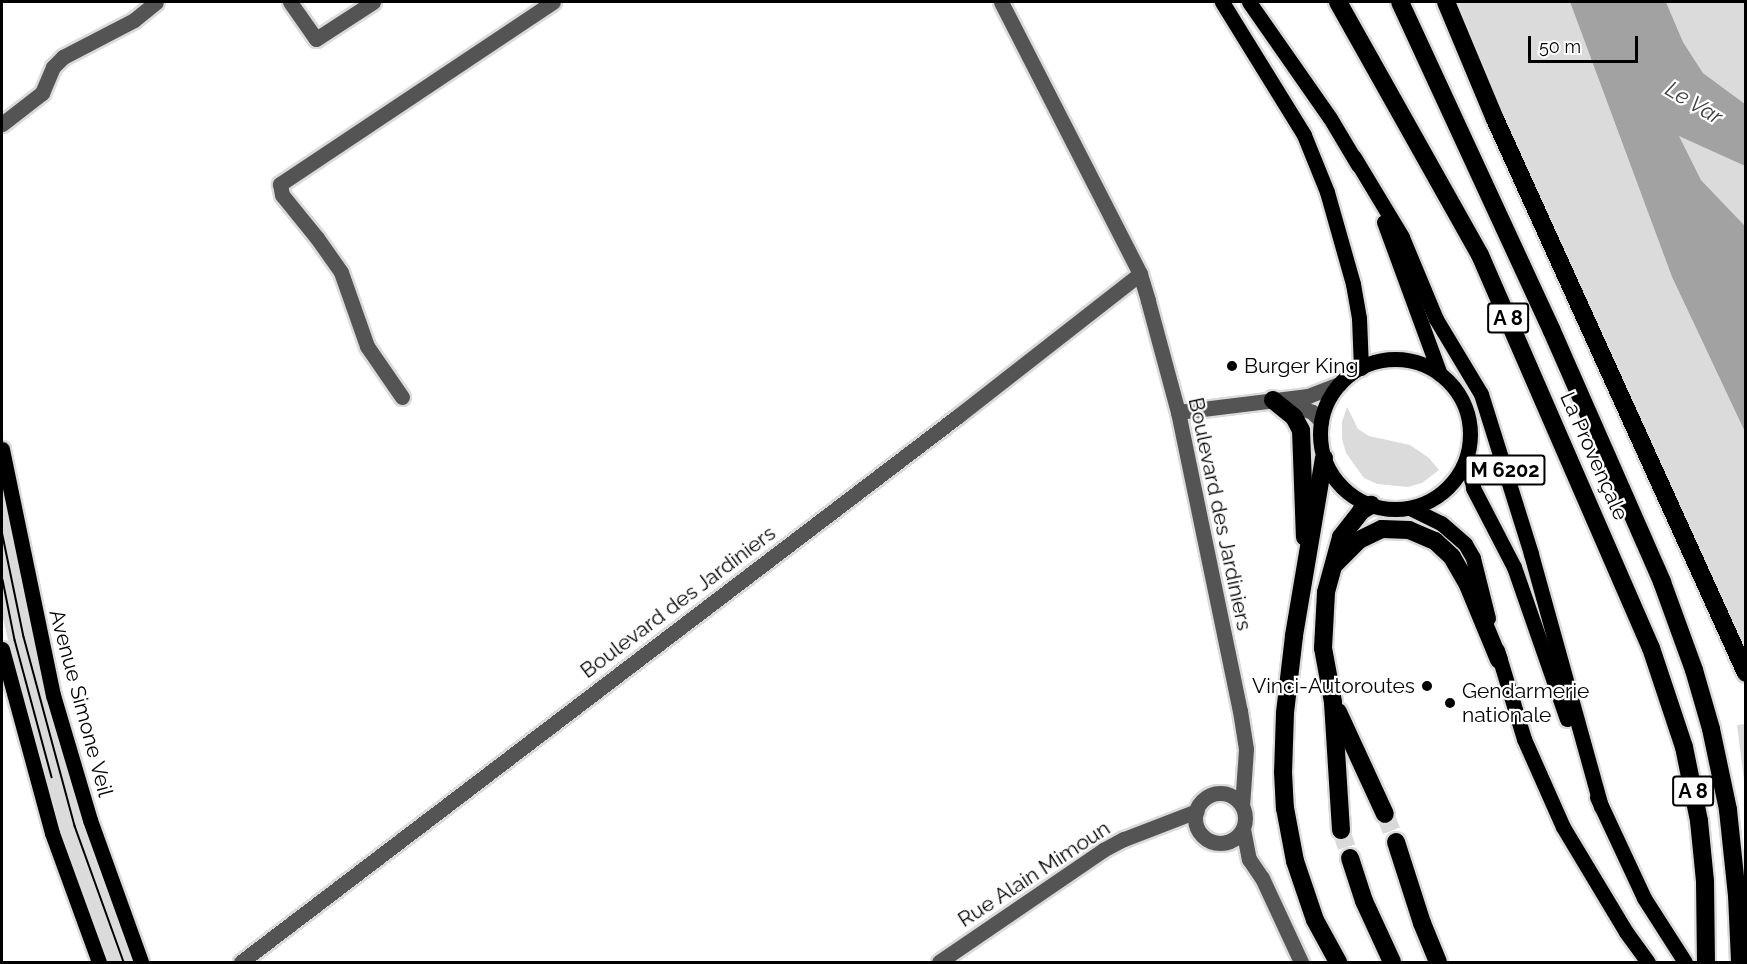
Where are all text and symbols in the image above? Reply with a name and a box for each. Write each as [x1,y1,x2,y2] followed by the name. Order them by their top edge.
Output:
[1531,24,1640,62] scale bar
[1539,36,1581,57] text: 50 m
[1660,76,1728,130] water label: Le Var
[1486,301,1530,335] road number: A 8
[1244,353,1359,379] place label: Burger King
[1225,359,1239,373] marker: Burger King
[1554,388,1634,524] street label: La Provençale
[1183,395,1257,633] street label: Boulevard des Jardiniers
[1463,453,1547,487] road number: M 6202
[575,520,781,684] street label: Boulevard des Jardiniers
[44,606,118,800] street label: Avenue Simone Veil
[1252,673,1415,699] place label: Vinci-Autoroutes
[1462,678,1589,728] place label: Gendarmerie nationale
[1420,679,1434,693] marker: Vinci-Autoroutes
[1443,696,1457,710] marker: Gendarmerie nationale
[1670,774,1716,808] road number: A 8
[953,815,1115,933] street label: Rue Alain Mimoun

